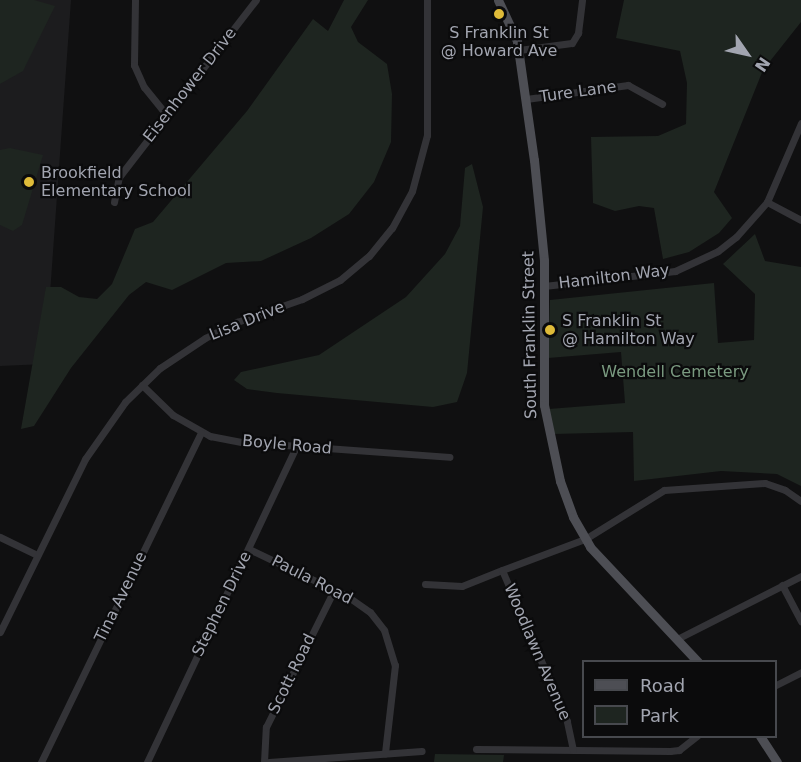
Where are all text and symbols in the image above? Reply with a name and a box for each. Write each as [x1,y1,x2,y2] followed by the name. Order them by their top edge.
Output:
[492,7,506,21] marker: S Franklin St @ Howard Ave
[441,23,557,61] place label: S Franklin St @ Howard Ave
[139,24,241,146] street label: Eisenhower Drive
[717,24,777,84] north arrow
[751,53,774,75] text: N
[538,77,618,107] street label: Ture Lane
[41,163,191,201] place label: Brookfield Elementary School
[22,175,36,189] marker: Brookfield Elementary School
[519,251,541,419] street label: South Franklin Street
[557,261,671,293] street label: Hamilton Way
[207,297,287,345] street label: Lisa Drive
[562,311,695,349] place label: S Franklin St @ Hamilton Way
[543,323,557,337] marker: S Franklin St @ Hamilton Way
[601,362,749,382] park label: Wendell Cemetery
[241,432,333,458] street label: Boyle Road
[188,548,256,660] street label: Stephen Drive
[91,549,151,645] street label: Tina Avenue
[268,551,356,609] street label: Paula Road
[500,581,574,723] street label: Woodlawn Avenue
[264,631,320,717] street label: Scott Road
[582,660,777,738] legend
[640,675,685,696] text: Road
[640,705,679,726] text: Park

